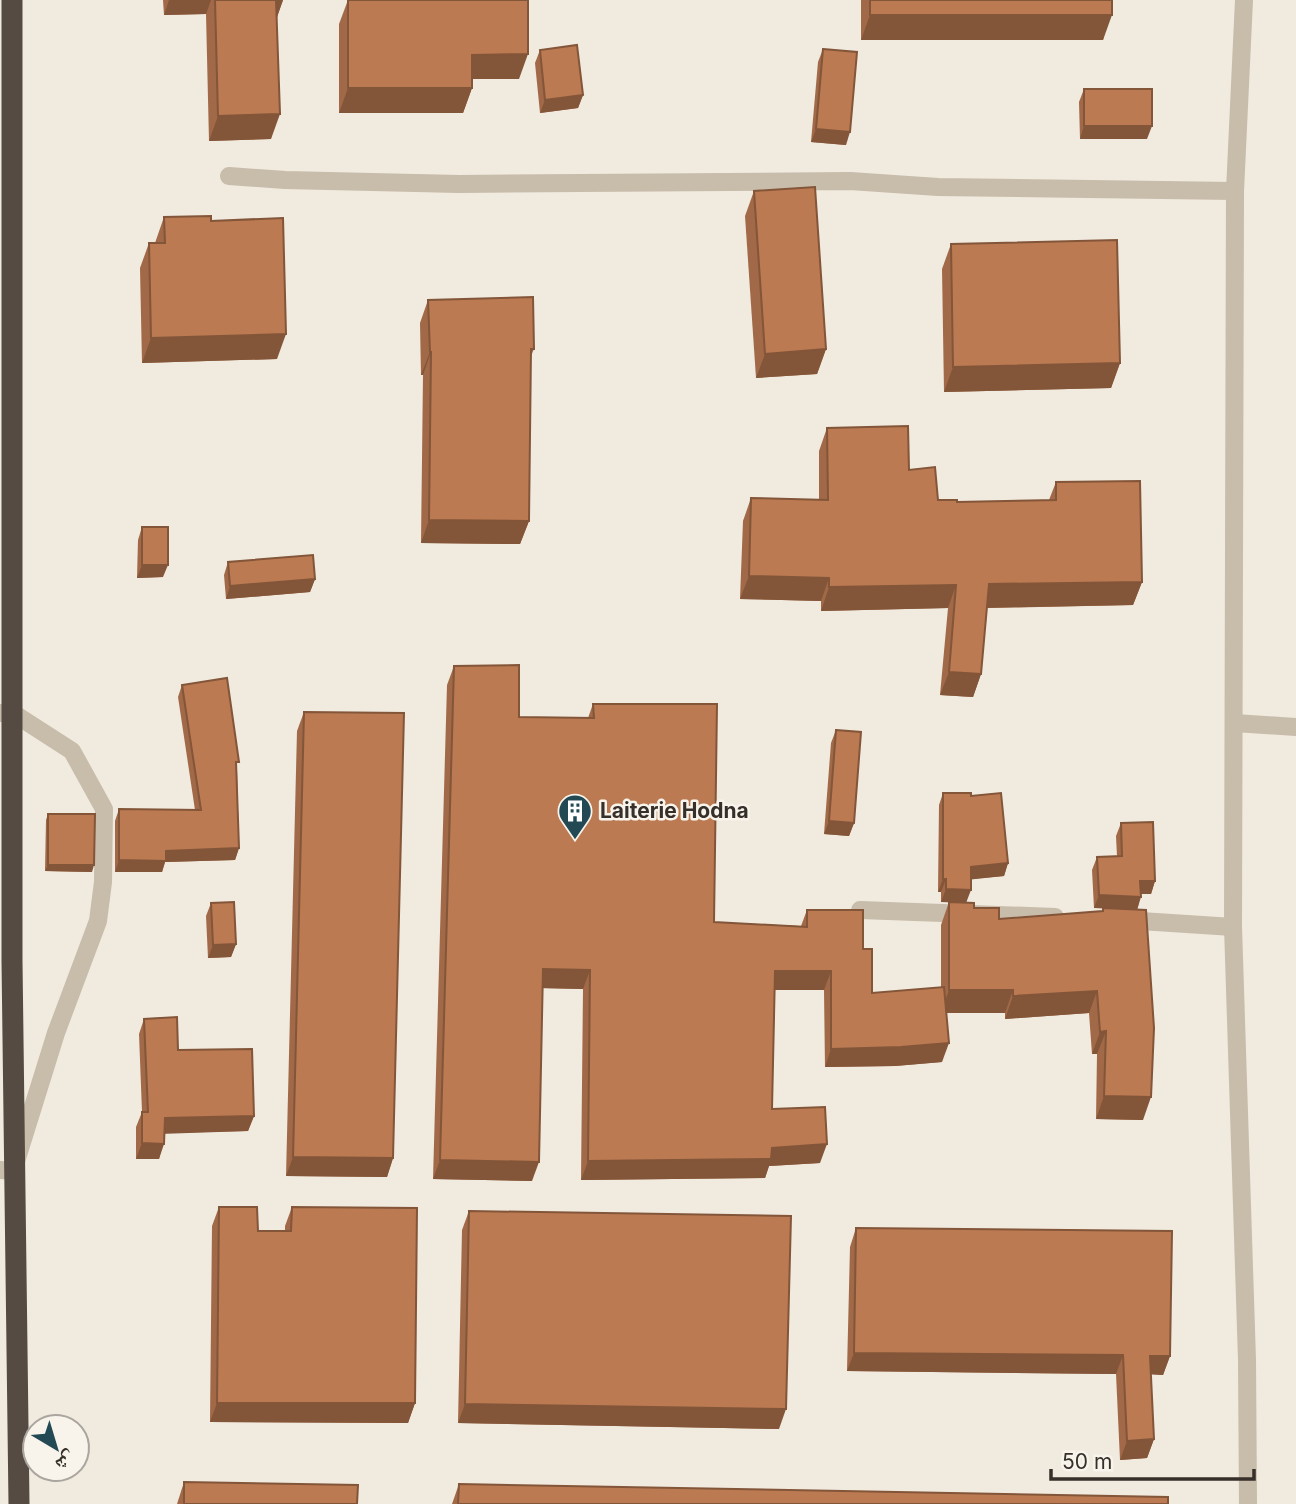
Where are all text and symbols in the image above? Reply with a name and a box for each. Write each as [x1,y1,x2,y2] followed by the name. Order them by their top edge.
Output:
[556,792,594,841] building icon: Laiterie Hodna
[600,798,749,823] place label: Laiterie Hodna
[21,1413,91,1483] north arrow
[1051,1438,1254,1482] scale bar
[51,1446,81,1476] text: ش
[1062,1449,1112,1474] text: 50 m

